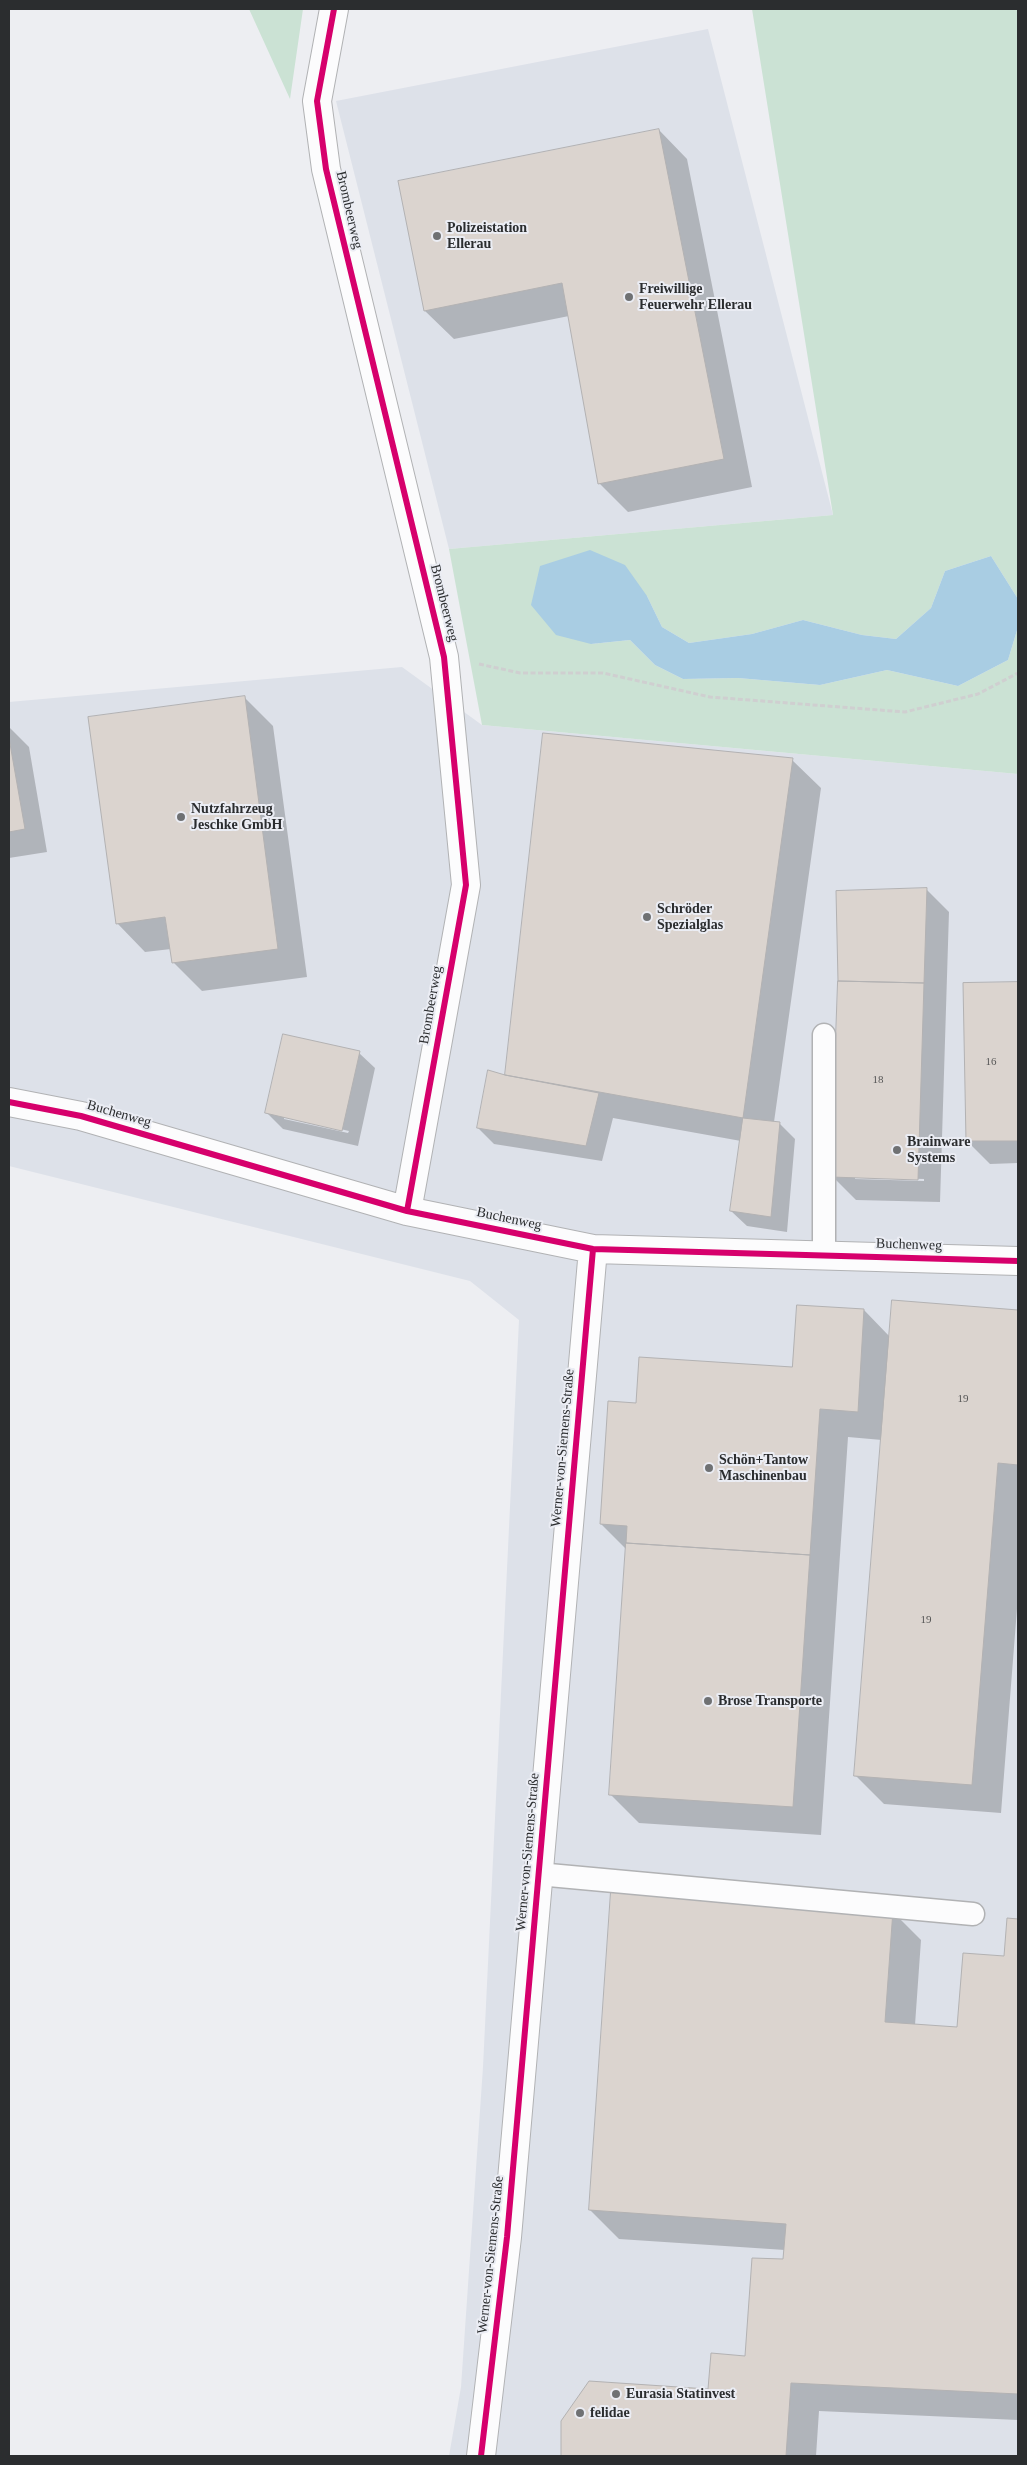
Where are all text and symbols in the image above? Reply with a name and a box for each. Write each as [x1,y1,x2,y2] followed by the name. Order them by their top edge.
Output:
[332,169,366,251] street label: Brombeerweg
[447,220,527,252] place label: Polizeistation Ellerau
[431,230,443,242] marker: Polizeistation Ellerau
[639,281,752,314] place label: Freiwillige Feuerwehr Ellerau
[623,291,635,303] marker: Freiwillige Feuerwehr Ellerau
[426,562,462,644] street label: Brombeerweg
[191,801,282,834] place label: Nutzfahrzeug Jeschke GmbH
[175,811,187,823] marker: Nutzfahrzeug Jeschke GmbH
[657,901,723,934] place label: Schröder Spezialglas
[641,911,653,923] marker: Schröder Spezialglas
[416,964,446,1046] street label: Brombeerweg
[986,1055,996,1069] house number: 16
[872,1073,884,1087] house number: 18
[85,1097,153,1131] street label: Buchenweg
[907,1134,971,1166] place label: Brainware Systems
[891,1144,903,1156] marker: Brainware Systems
[475,1204,543,1234] street label: Buchenweg
[876,1235,942,1255] street label: Buchenweg
[548,1368,578,1528] street label: Werner-von-Siemens-Straße
[958,1392,968,1406] house number: 19
[719,1452,808,1484] place label: Schön+Tantow Maschinenbau
[703,1462,715,1474] marker: Schön+Tantow Maschinenbau
[920,1613,931,1627] house number: 19
[718,1693,822,1709] place label: Brose Transporte
[702,1695,714,1707] marker: Brose Transporte
[513,1772,543,1932] street label: Werner-von-Siemens-Straße
[474,2175,508,2335] street label: Werner-von-Siemens-Straße
[626,2386,735,2402] place label: Eurasia Statinvest
[610,2388,622,2400] marker: Eurasia Statinvest
[590,2405,630,2421] place label: felidae
[574,2407,586,2419] marker: felidae

